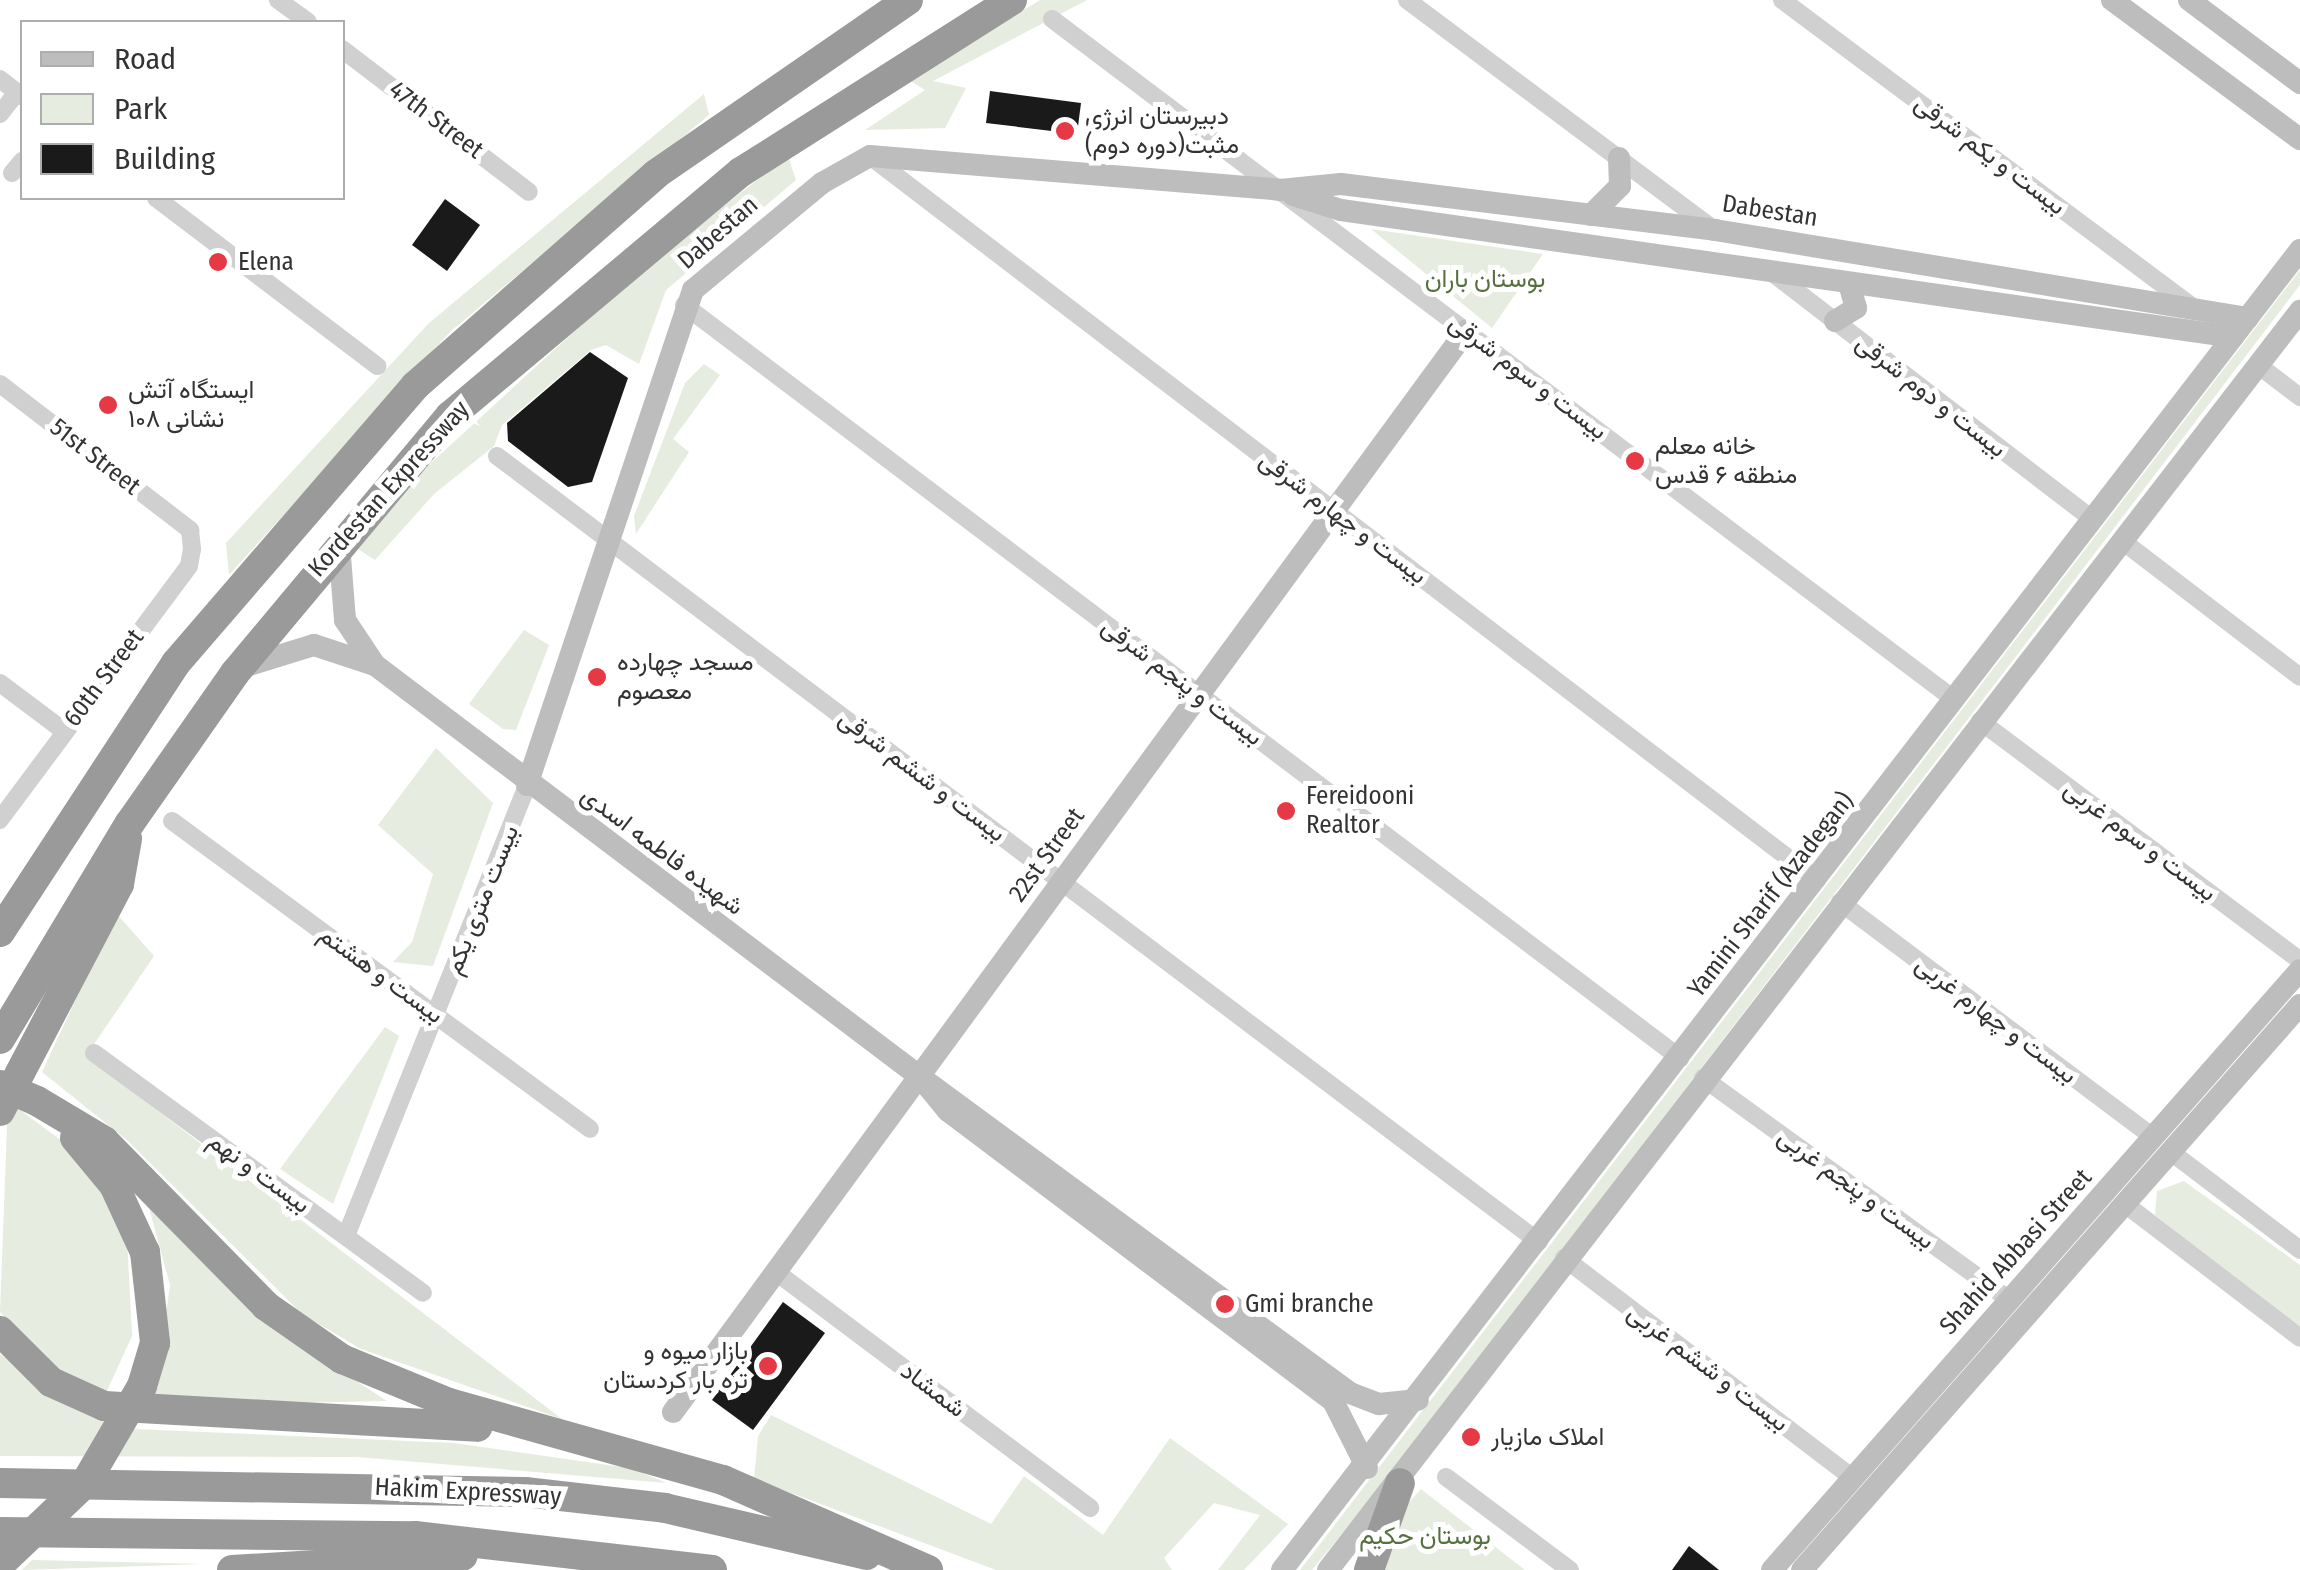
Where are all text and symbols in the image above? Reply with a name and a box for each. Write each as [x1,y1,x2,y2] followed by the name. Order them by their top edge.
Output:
[20,20,345,200] legend
[114,41,176,77] text: Road
[383,75,489,165] street label: 47th Street
[1909,88,2071,222] street label: بیست و یکم شرقی
[114,91,167,127] text: Park
[1085,102,1239,161] place label: دبیرستان انرژی مثبت(دوره دوم)
[1054,120,1076,142] marker: دبیرستان انرژی مثبت(دوره دوم)
[114,141,215,177] text: Building
[1720,189,1820,233] street label: Dabestan
[672,190,764,276] street label: Dabestan
[238,247,294,277] place label: Elena
[207,251,229,273] marker: Elena
[1425,264,1545,294] park label: بوستان باران
[1443,308,1613,446] street label: بیست و سوم شرقی
[1850,328,2012,464] street label: بیست و دوم شرقی
[128,376,254,435] place label: ایستگاه آتش نشانی ۱۰۸
[97,394,119,416] marker: ایستگاه آتش نشانی ۱۰۸
[302,395,476,583] street label: Kordestan Expressway
[44,412,146,502] street label: 51st Street
[1655,432,1797,491] place label: خانه معلم منطقه ۶ قدس
[1253,445,1433,591] street label: بیست و چهارم شرقی
[1624,450,1646,472] marker: خانه معلم منطقه ۶ قدس
[1096,612,1268,752] street label: بیست و پنجم شرقی
[58,623,150,733] street label: 60th Street
[617,648,754,707] place label: مسجد چهارده معصوم
[586,666,608,688] marker: مسجد چهارده معصوم
[833,703,1011,849] street label: بیست و ششم شرقی
[2058,774,2222,908] street label: بیست و سوم غربی
[575,780,749,922] street label: شهیده فاطمه اسدی
[1306,782,1414,841] place label: Fereidooni Realtor
[1682,786,1860,1004] street label: Yamini Sharif (Azadegan)
[1275,800,1297,822] marker: Fereidooni Realtor
[1003,802,1091,908] street label: 22st Street
[438,821,526,979] street label: بیست متری یکم
[313,920,449,1030] street label: بیست و هشتم
[1909,949,2083,1091] street label: بیست و چهارم غربی
[1772,1122,1940,1256] street label: بیست و پنجم غربی
[202,1126,316,1220] street label: بیست و نهم
[1934,1163,2098,1341] street label: Shahid Abbasi Street
[1245,1289,1374,1319] place label: Gmi branche
[1214,1293,1236,1315] marker: Gmi branche
[1621,1298,1795,1438] street label: بیست و ششم غربی
[603,1337,748,1396] place label: بازار میوه و تره بار کردستان
[757,1355,779,1377] marker: بازار میوه و تره بار کردستان
[895,1356,971,1424] street label: شمشاد
[1491,1422,1604,1452] place label: املاک مازیار
[1460,1426,1482,1448] marker: املاک مازیار
[374,1472,562,1512] street label: Hakim Expressway
[1359,1521,1491,1551] park label: بوستان حکیم

